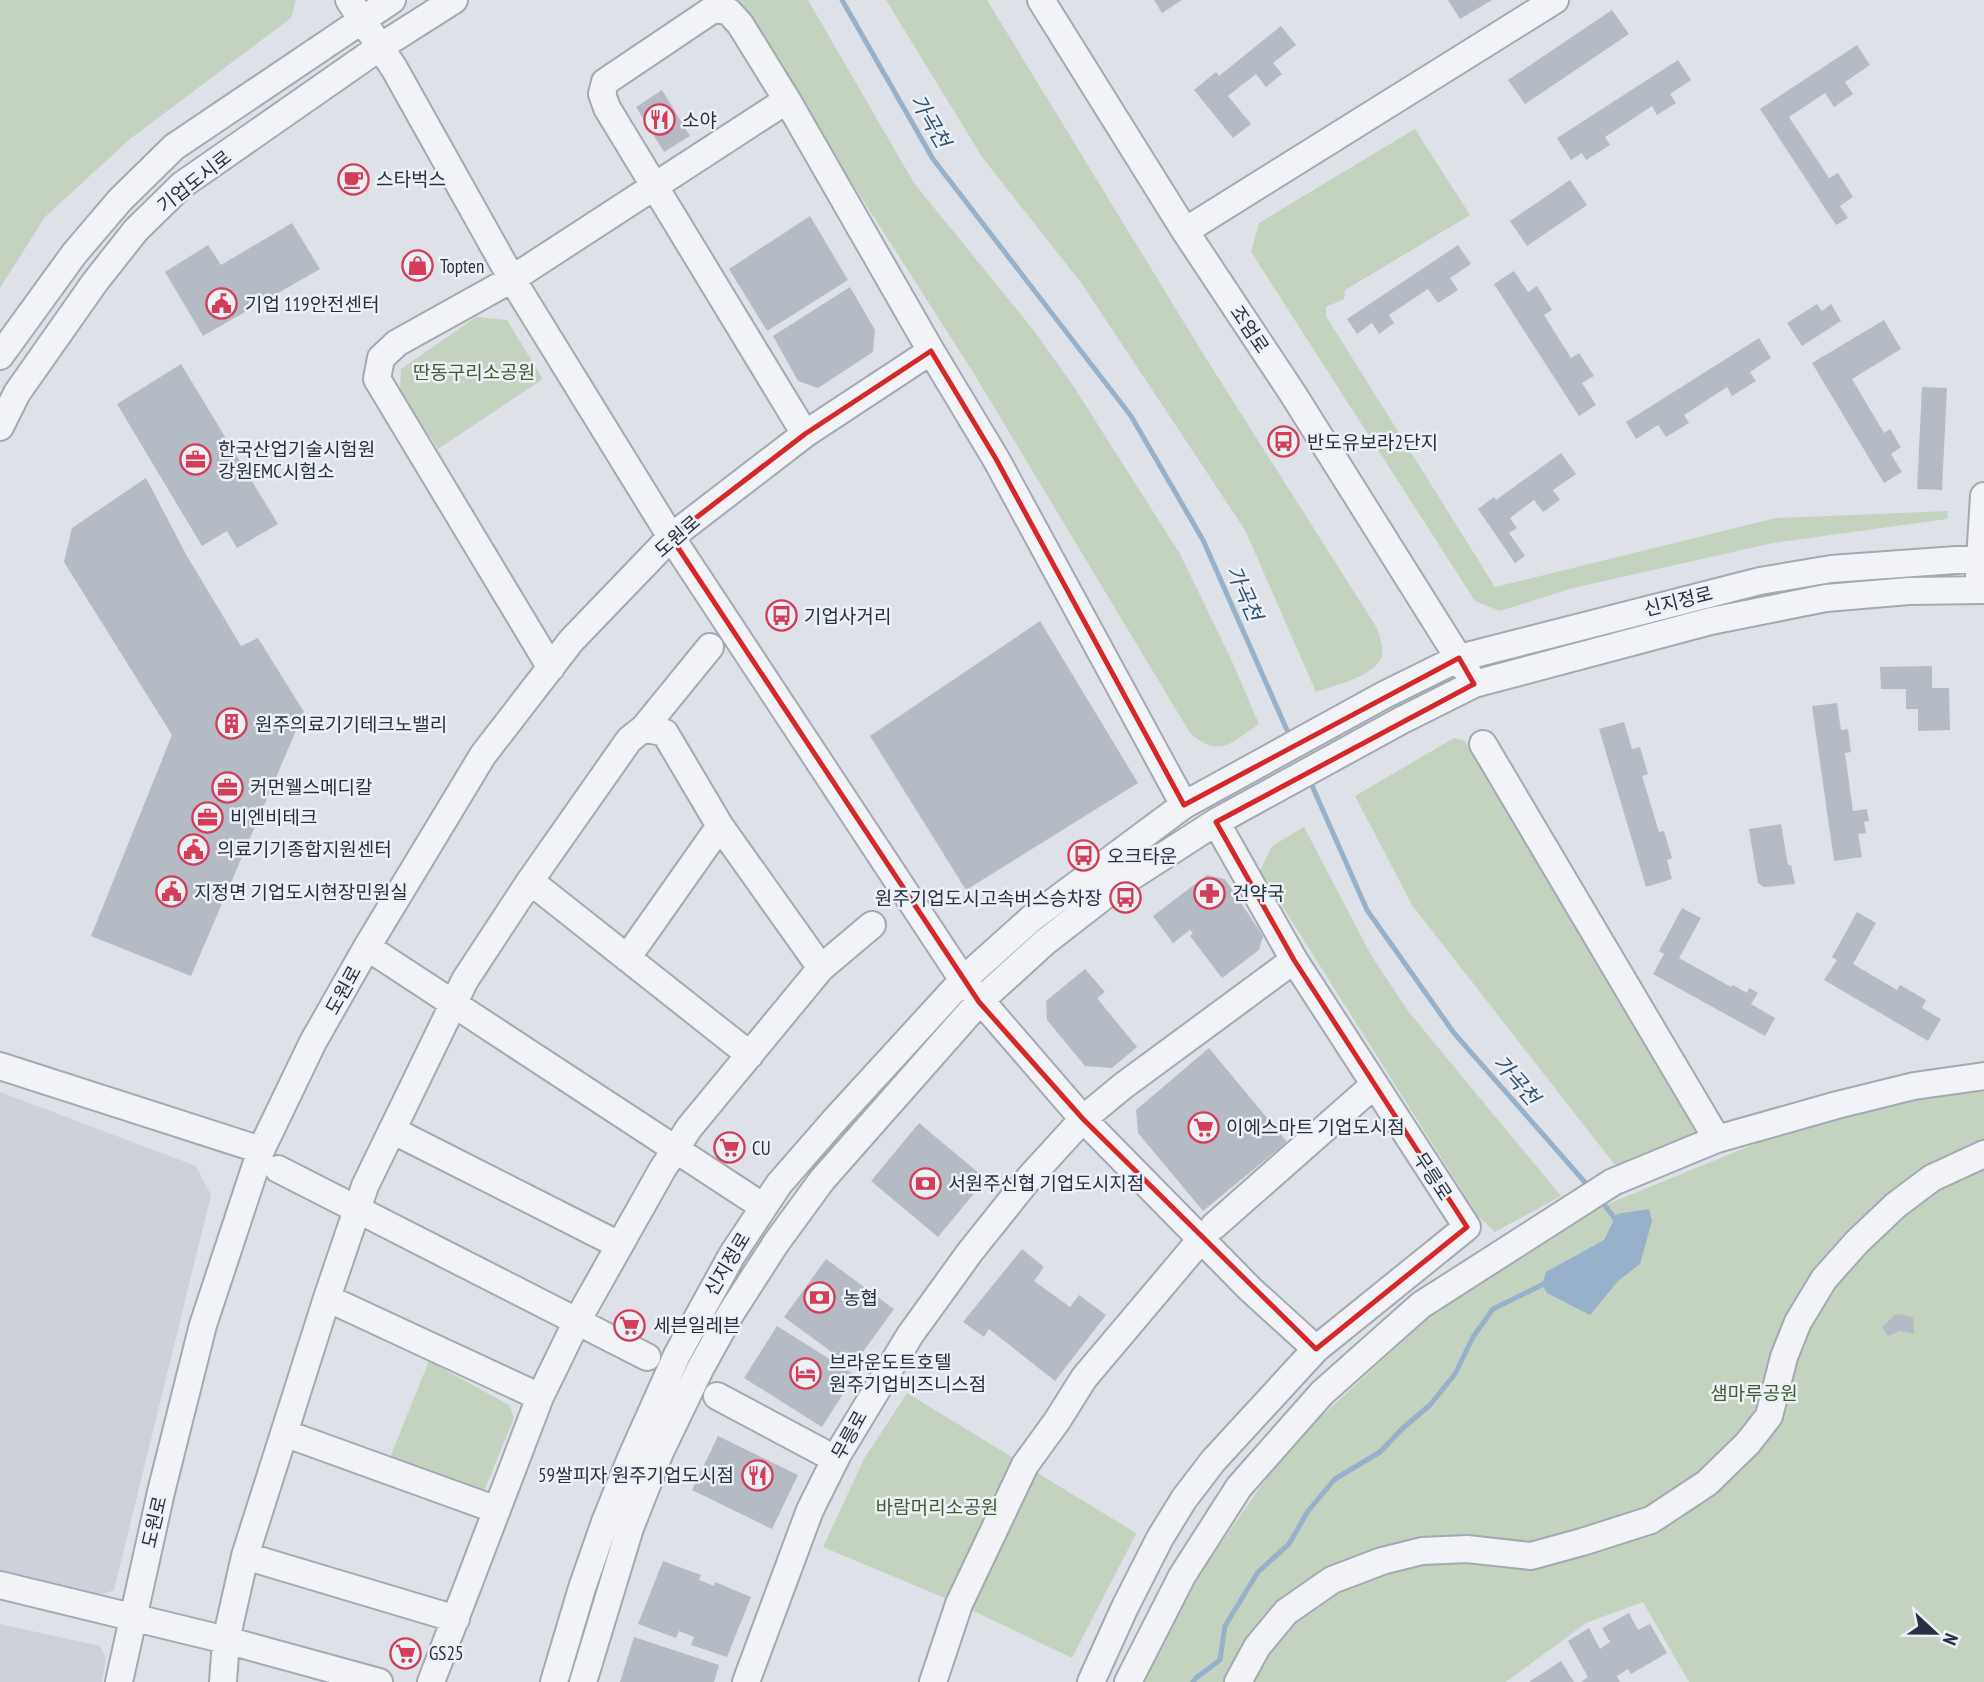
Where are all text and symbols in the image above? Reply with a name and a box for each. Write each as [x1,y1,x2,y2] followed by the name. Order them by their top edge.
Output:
[904,89,958,155] water label: 가곡천
[642,103,676,137] restaurant icon: 소야
[682,108,717,132] place label: 소야
[152,145,236,217] street label: 기업도시로
[336,162,370,196] cafe icon: 스타벅스
[376,167,446,191] place label: 스타벅스
[400,249,434,283] shop icon: Topten
[440,254,484,278] place label: Topten
[205,287,239,321] public building icon: 기업 119안전센터
[245,292,380,316] place label: 기업 119안전센터
[1225,301,1275,357] street label: 조엄로
[413,360,535,384] park label: 딴동구리소공원
[1267,425,1301,459] bus stop icon: 반도유보라2단지
[1307,430,1438,454] place label: 반도유보라2단지
[218,437,375,483] place label: 한국산업기술시험원 강원EMC시험소
[178,443,212,477] office icon: 한국산업기술시험원 강원EMC시험소
[649,510,705,562] street label: 도원로
[1220,561,1270,627] water label: 가곡천
[1641,581,1715,621] street label: 신지정로
[764,599,798,633] bus stop icon: 기업사거리
[804,604,891,628] place label: 기업사거리
[215,707,249,741] building icon: 원주의료기기테크노밸리
[255,712,447,736] place label: 원주의료기기테크노밸리
[210,770,244,804] office icon: 커먼웰스메디칼
[250,775,372,799] place label: 커먼웰스메디칼
[190,800,224,834] office icon: 비엔비테크
[230,805,317,829] place label: 비엔비테크
[177,832,211,866] public building icon: 의료기기종합지원센터
[217,837,392,861] place label: 의료기기종합지원센터
[1067,839,1101,873] bus stop icon: 오크타운
[1107,844,1177,868] place label: 오크타운
[154,875,188,909] public building icon: 지정면 기업도시현장민원실
[1192,876,1226,910] pharmacy icon: 건약국
[194,880,408,904] place label: 지정면 기업도시현장민원실
[1108,881,1142,915] bus stop icon: 원주기업도시고속버스승차장
[1232,881,1284,905] place label: 건약국
[875,886,1102,910] place label: 원주기업도시고속버스승차장
[320,961,366,1019] street label: 도원로
[1487,1049,1547,1112] water label: 가곡천
[1186,1110,1220,1144] supermarket icon: 이에스마트 기업도시점
[1226,1115,1405,1139] place label: 이에스마트 기업도시점
[712,1131,746,1165] supermarket icon: CU
[752,1136,771,1160] place label: CU
[1409,1147,1457,1205] street label: 무릉로
[908,1166,942,1200] bank icon: 서원주신협 기업도시지점
[948,1171,1144,1195] place label: 서원주신협 기업도시지점
[699,1228,755,1300] street label: 신지정로
[803,1281,837,1315] bank icon: 농협
[843,1286,878,1310] place label: 농협
[613,1308,647,1342] supermarket icon: 세븐일레븐
[653,1313,740,1337] place label: 세븐일레븐
[829,1350,986,1396] place label: 브라운도트호텔 원주기업비즈니스점
[789,1356,823,1390] hotel icon: 브라운도트호텔 원주기업비즈니스점
[1710,1381,1798,1405] park label: 샘마루공원
[826,1406,872,1464] street label: 무릉로
[740,1458,774,1492] restaurant icon: 59쌀피자 원주기업도시점
[538,1463,734,1487] place label: 59쌀피자 원주기업도시점
[136,1494,172,1550] street label: 도원로
[876,1495,998,1519] park label: 바람머리소공원
[1900,1598,1970,1668] north arrow
[1938,1630,1964,1649] text: N
[389,1636,423,1670] supermarket icon: GS25
[429,1641,464,1665] place label: GS25

